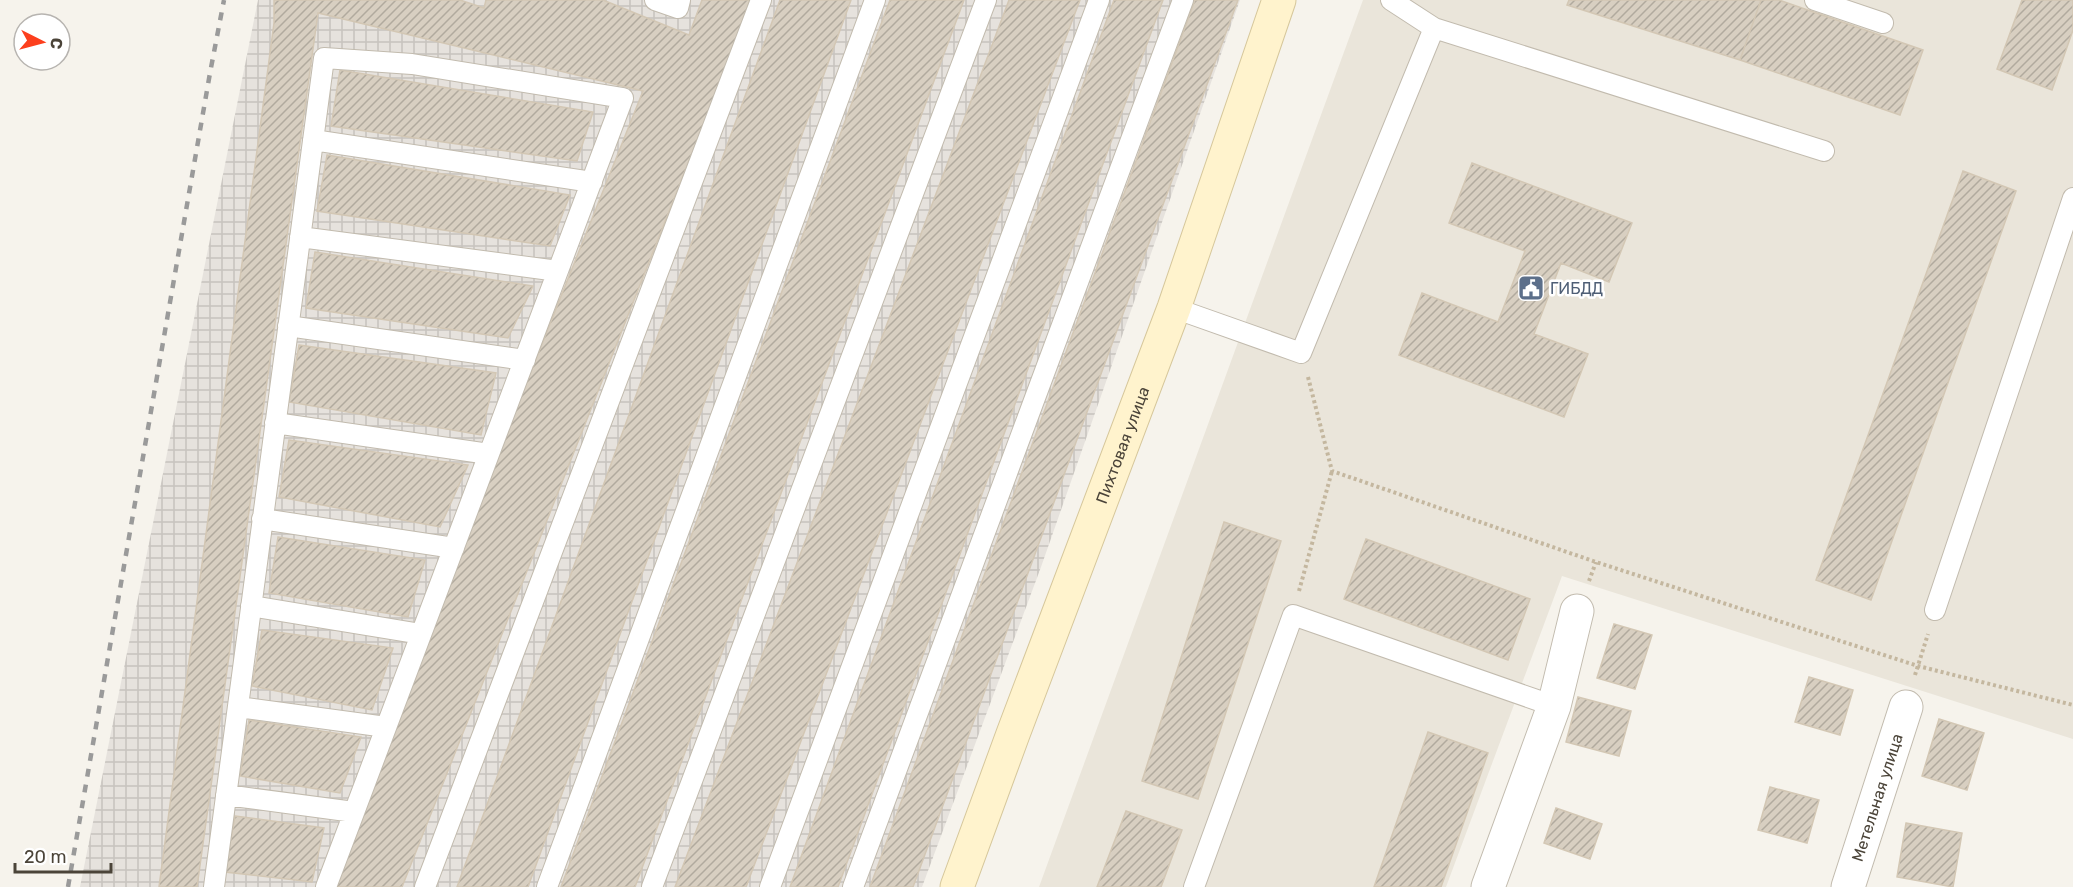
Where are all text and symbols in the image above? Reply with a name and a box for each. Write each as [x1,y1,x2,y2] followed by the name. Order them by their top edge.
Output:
[12,12,72,72] north arrow
[46,37,66,50] text: С
[1516,273,1546,303] public building icon: ГИБДД
[1550,279,1603,298] place label: ГИБДД
[1092,384,1153,506] street label: Пихтовая улица
[1847,731,1906,864] street label: Метельная улица
[15,836,111,874] scale bar
[24,846,66,868] text: 20 m

